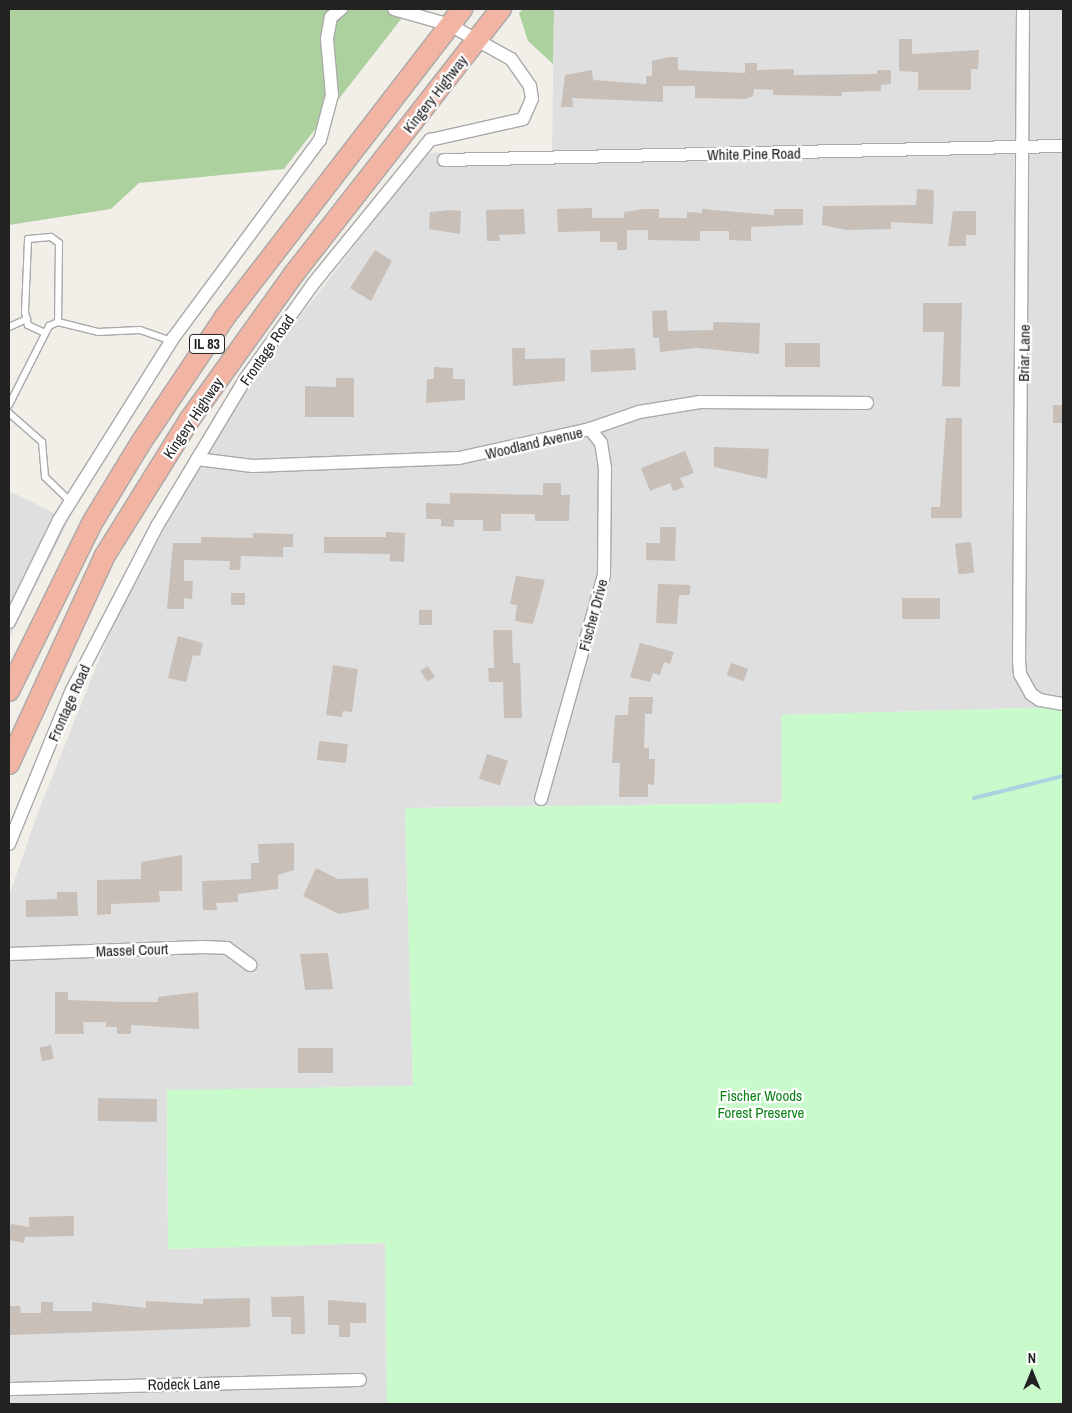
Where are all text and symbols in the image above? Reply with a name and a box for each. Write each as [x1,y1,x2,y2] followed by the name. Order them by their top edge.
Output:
[399,52,471,136] street label: Kingery Highway
[707,144,801,164] street label: White Pine Road
[236,311,298,389] street label: Frontage Road
[1015,324,1033,382] street label: Briar Lane
[188,332,226,356] road number: IL 83
[159,374,227,462] street label: Kingery Highway
[483,423,585,463] street label: Woodland Avenue
[575,577,611,653] street label: Fischer Drive
[44,662,94,744] street label: Frontage Road
[95,940,169,960] street label: Massel Court
[718,1086,804,1121] park label: Fischer Woods Forest Preserve
[1007,1348,1057,1398] north arrow
[1028,1349,1036,1367] text: N
[148,1374,220,1394] street label: Rodeck Lane

